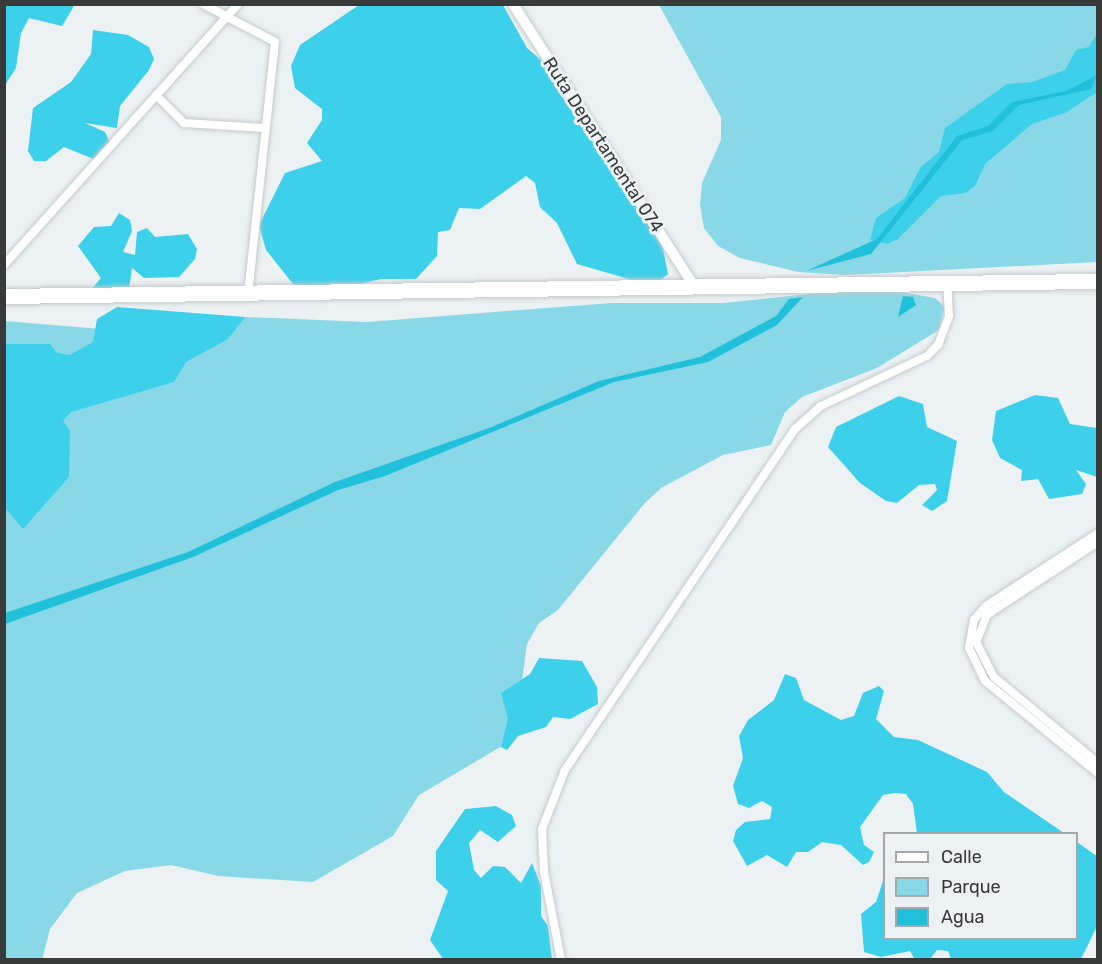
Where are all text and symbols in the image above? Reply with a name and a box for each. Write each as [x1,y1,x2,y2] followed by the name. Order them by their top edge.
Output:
[538,53,668,237] street label: Ruta Departamental 074
[883,832,1078,940] legend
[941,846,982,868] text: Calle
[941,876,1001,898] text: Parque
[941,906,984,928] text: Agua

